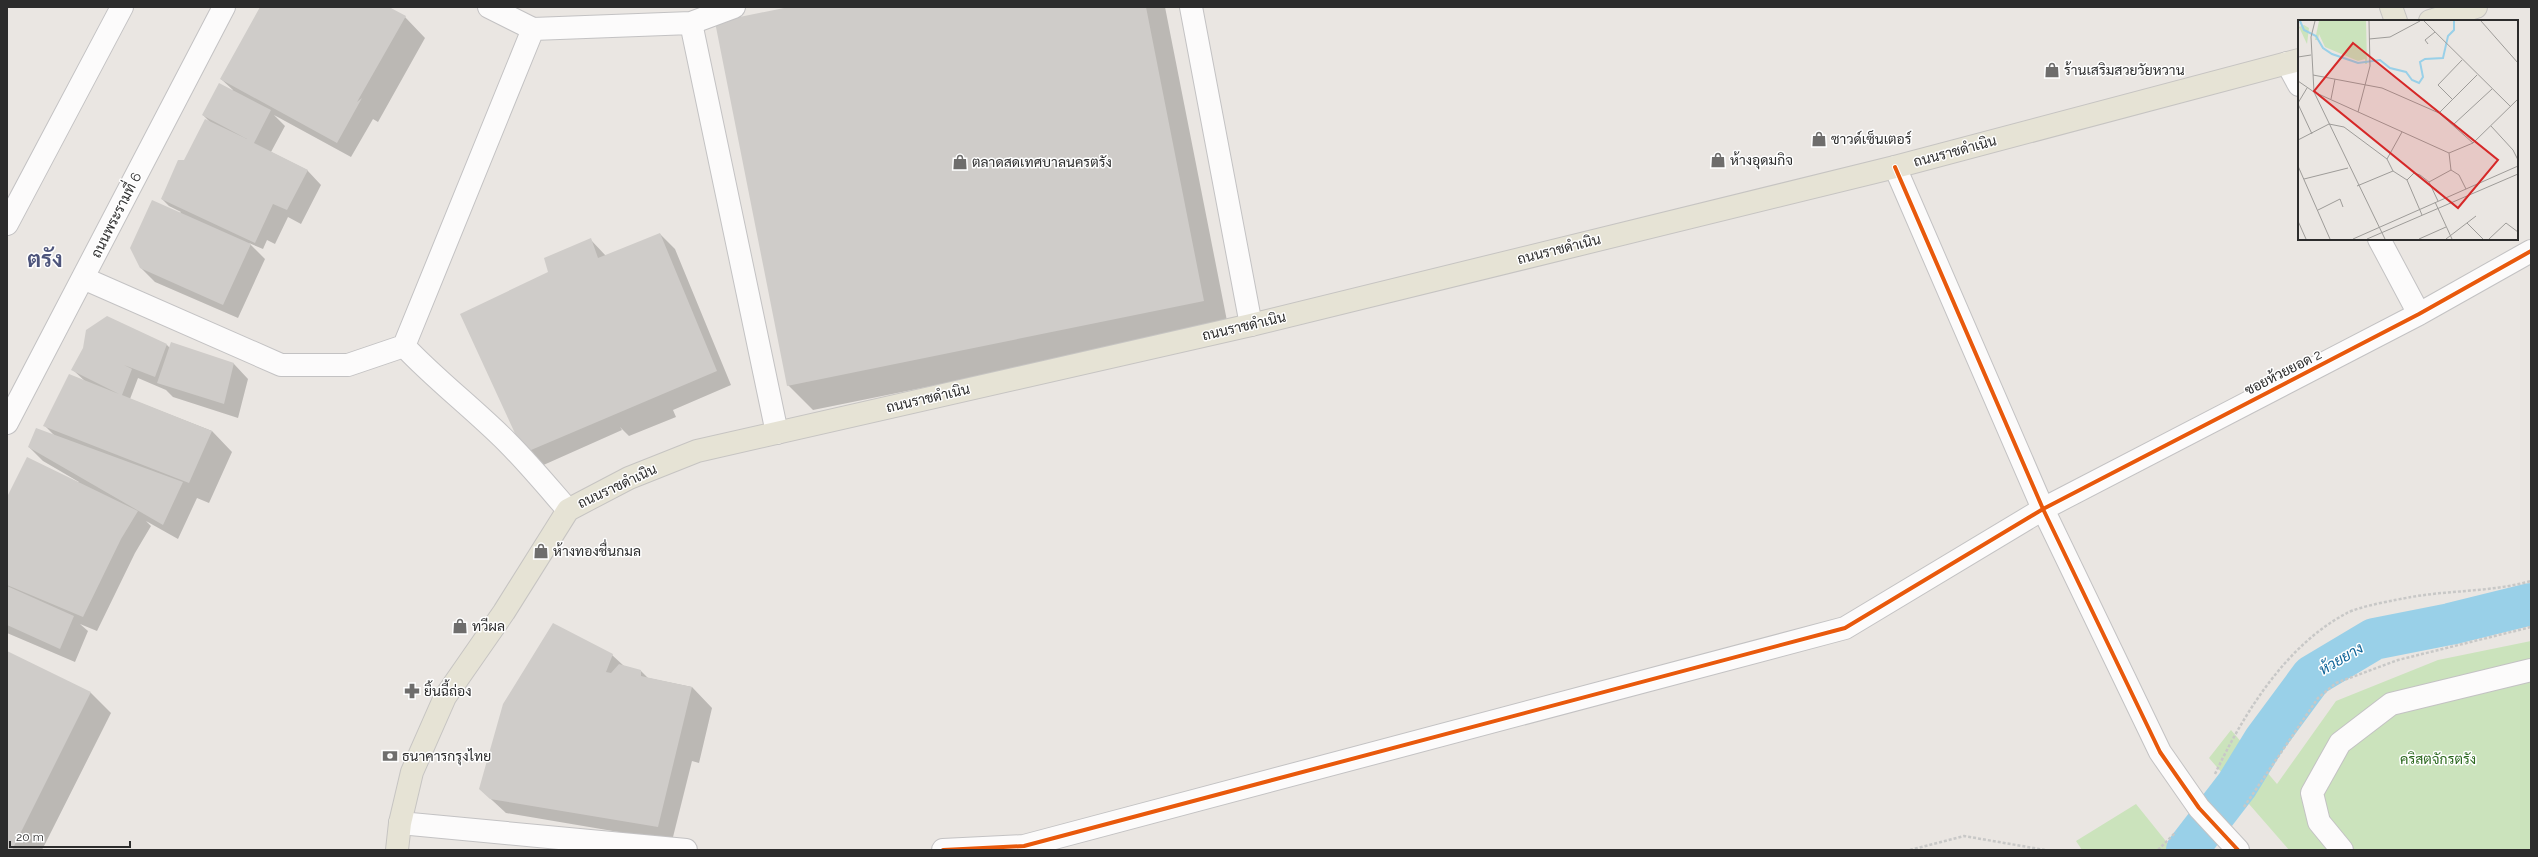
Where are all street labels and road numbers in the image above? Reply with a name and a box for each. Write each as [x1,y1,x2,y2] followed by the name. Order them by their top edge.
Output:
[1912,132,1998,170] street label: ถนนราชดำเนิน
[84,168,144,260] street label: ถนนพระรามที่ 6
[1516,231,1602,267] street label: ถนนราชดำเนิน
[1201,309,1287,343] street label: ถนนราชดำเนิน
[2241,345,2324,398] street label: ซอยห้วยยอด 2
[885,381,971,415] street label: ถนนราชดำเนิน
[575,461,659,511] street label: ถนนราชดำเนิน

